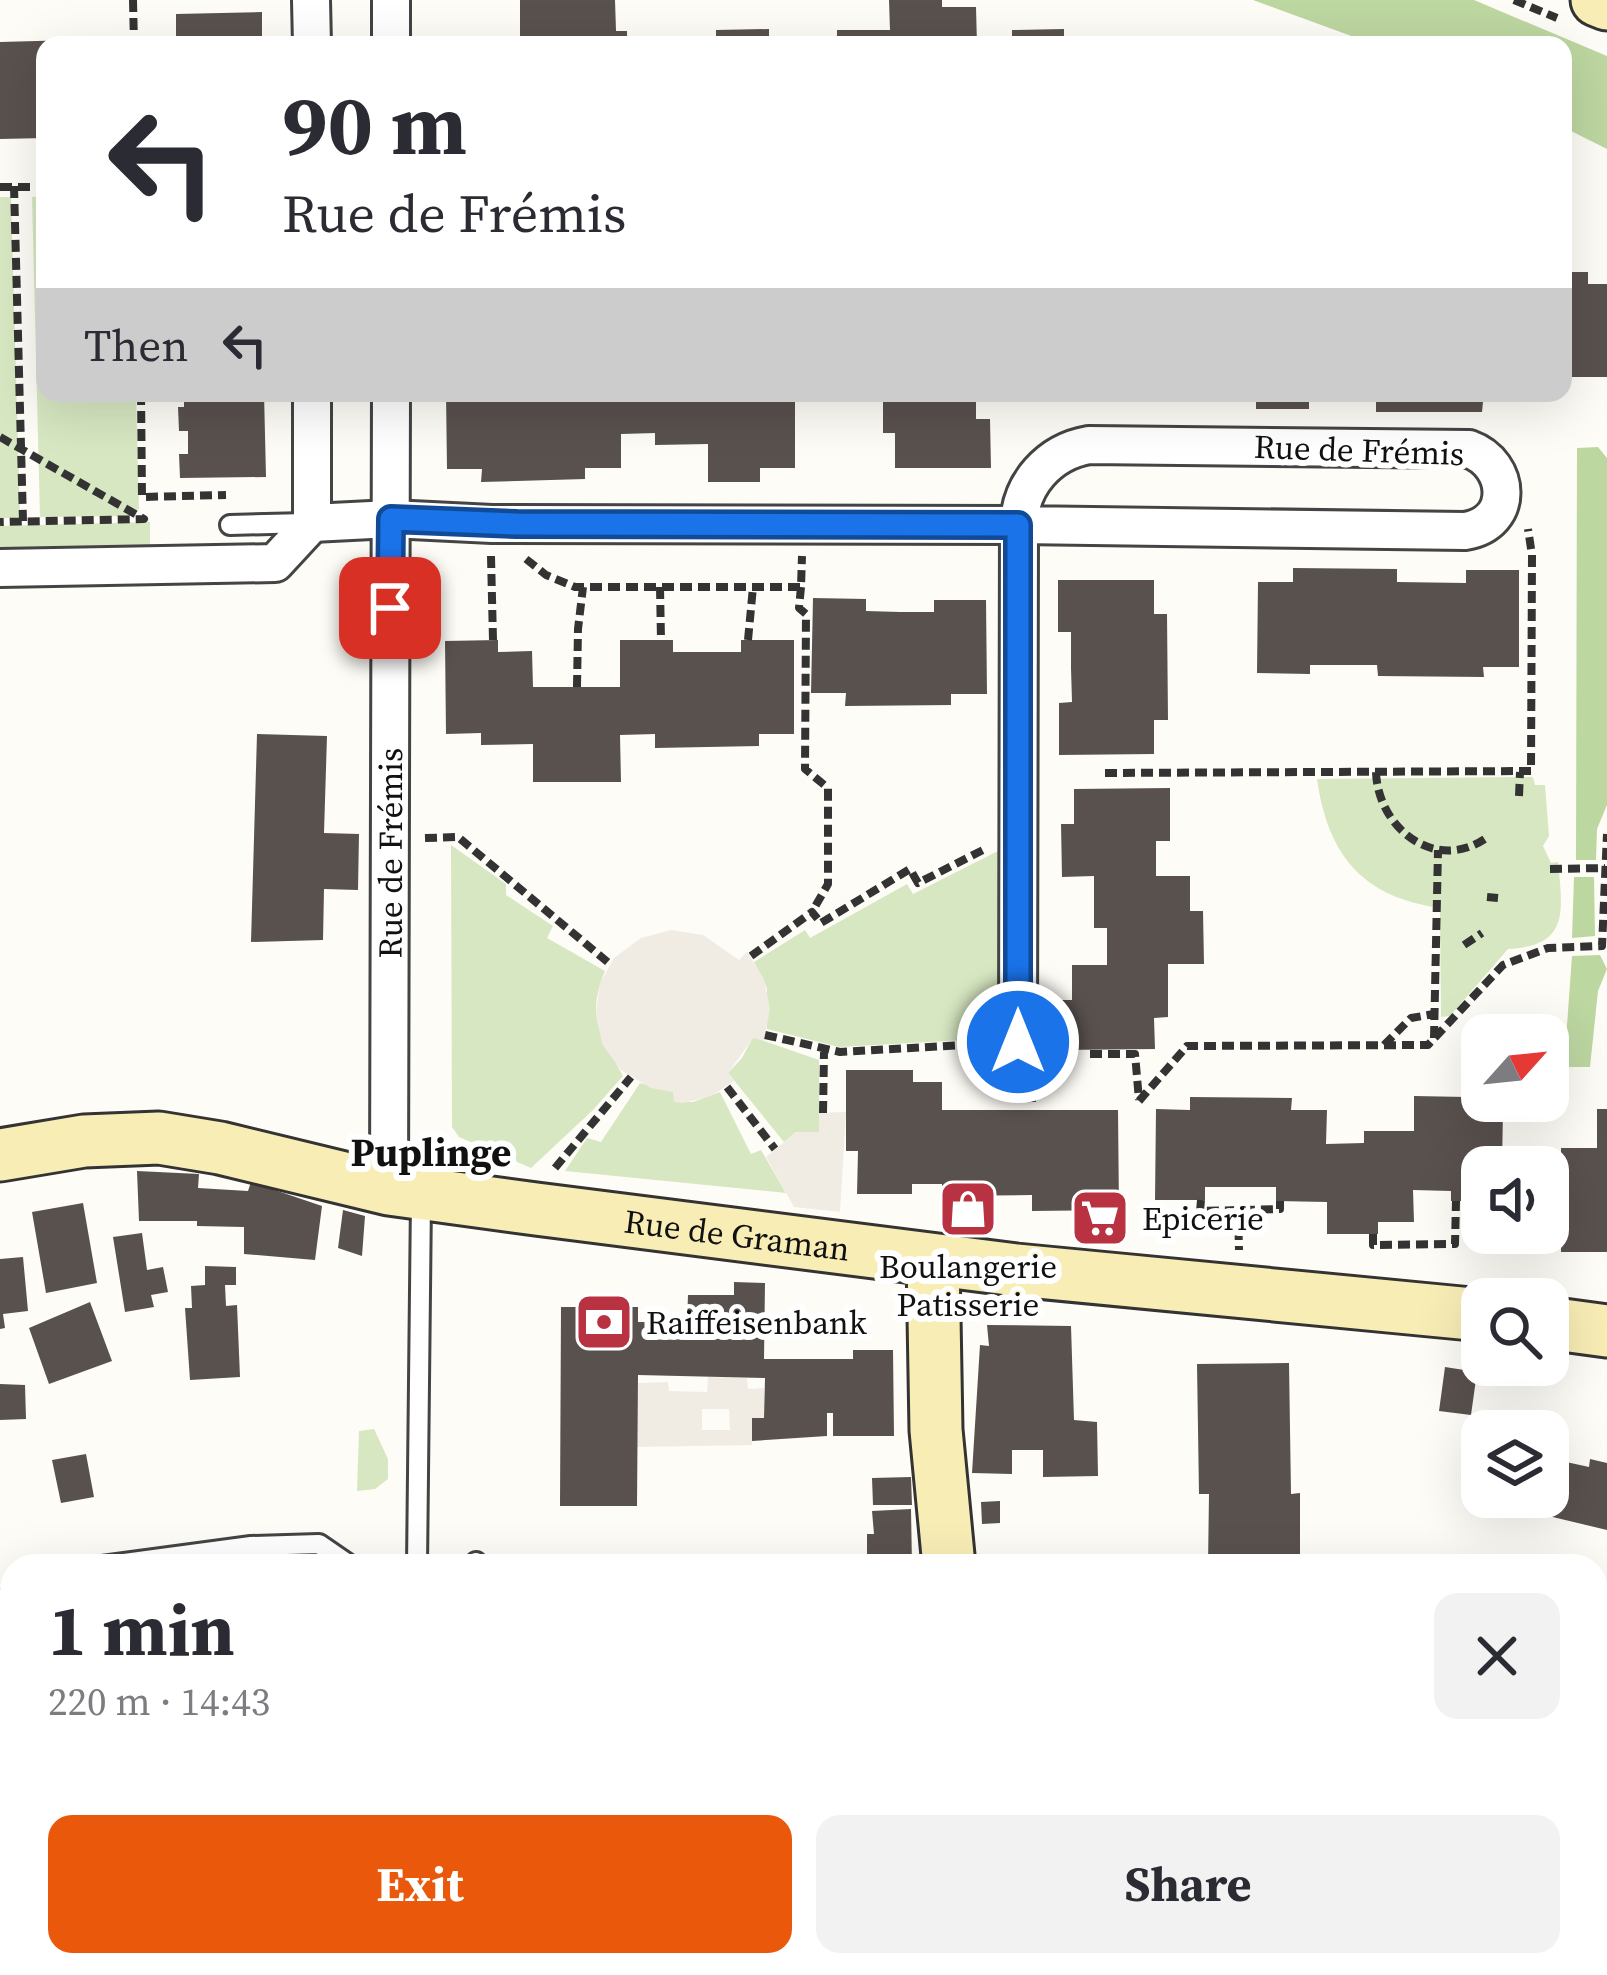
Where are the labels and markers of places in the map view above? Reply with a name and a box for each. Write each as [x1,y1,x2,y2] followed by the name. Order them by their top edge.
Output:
[339,557,441,659] pin
[937,1178,999,1240] shop icon: Boulangerie Patisserie
[1069,1187,1131,1249] supermarket icon: Epicerie
[1142,1196,1264,1241] place label: Epicerie
[879,1244,1057,1327] place label: Boulangerie Patisserie
[573,1291,635,1353] bank icon: Raiffeisenbank
[646,1300,868,1345] place label: Raiffeisenbank

